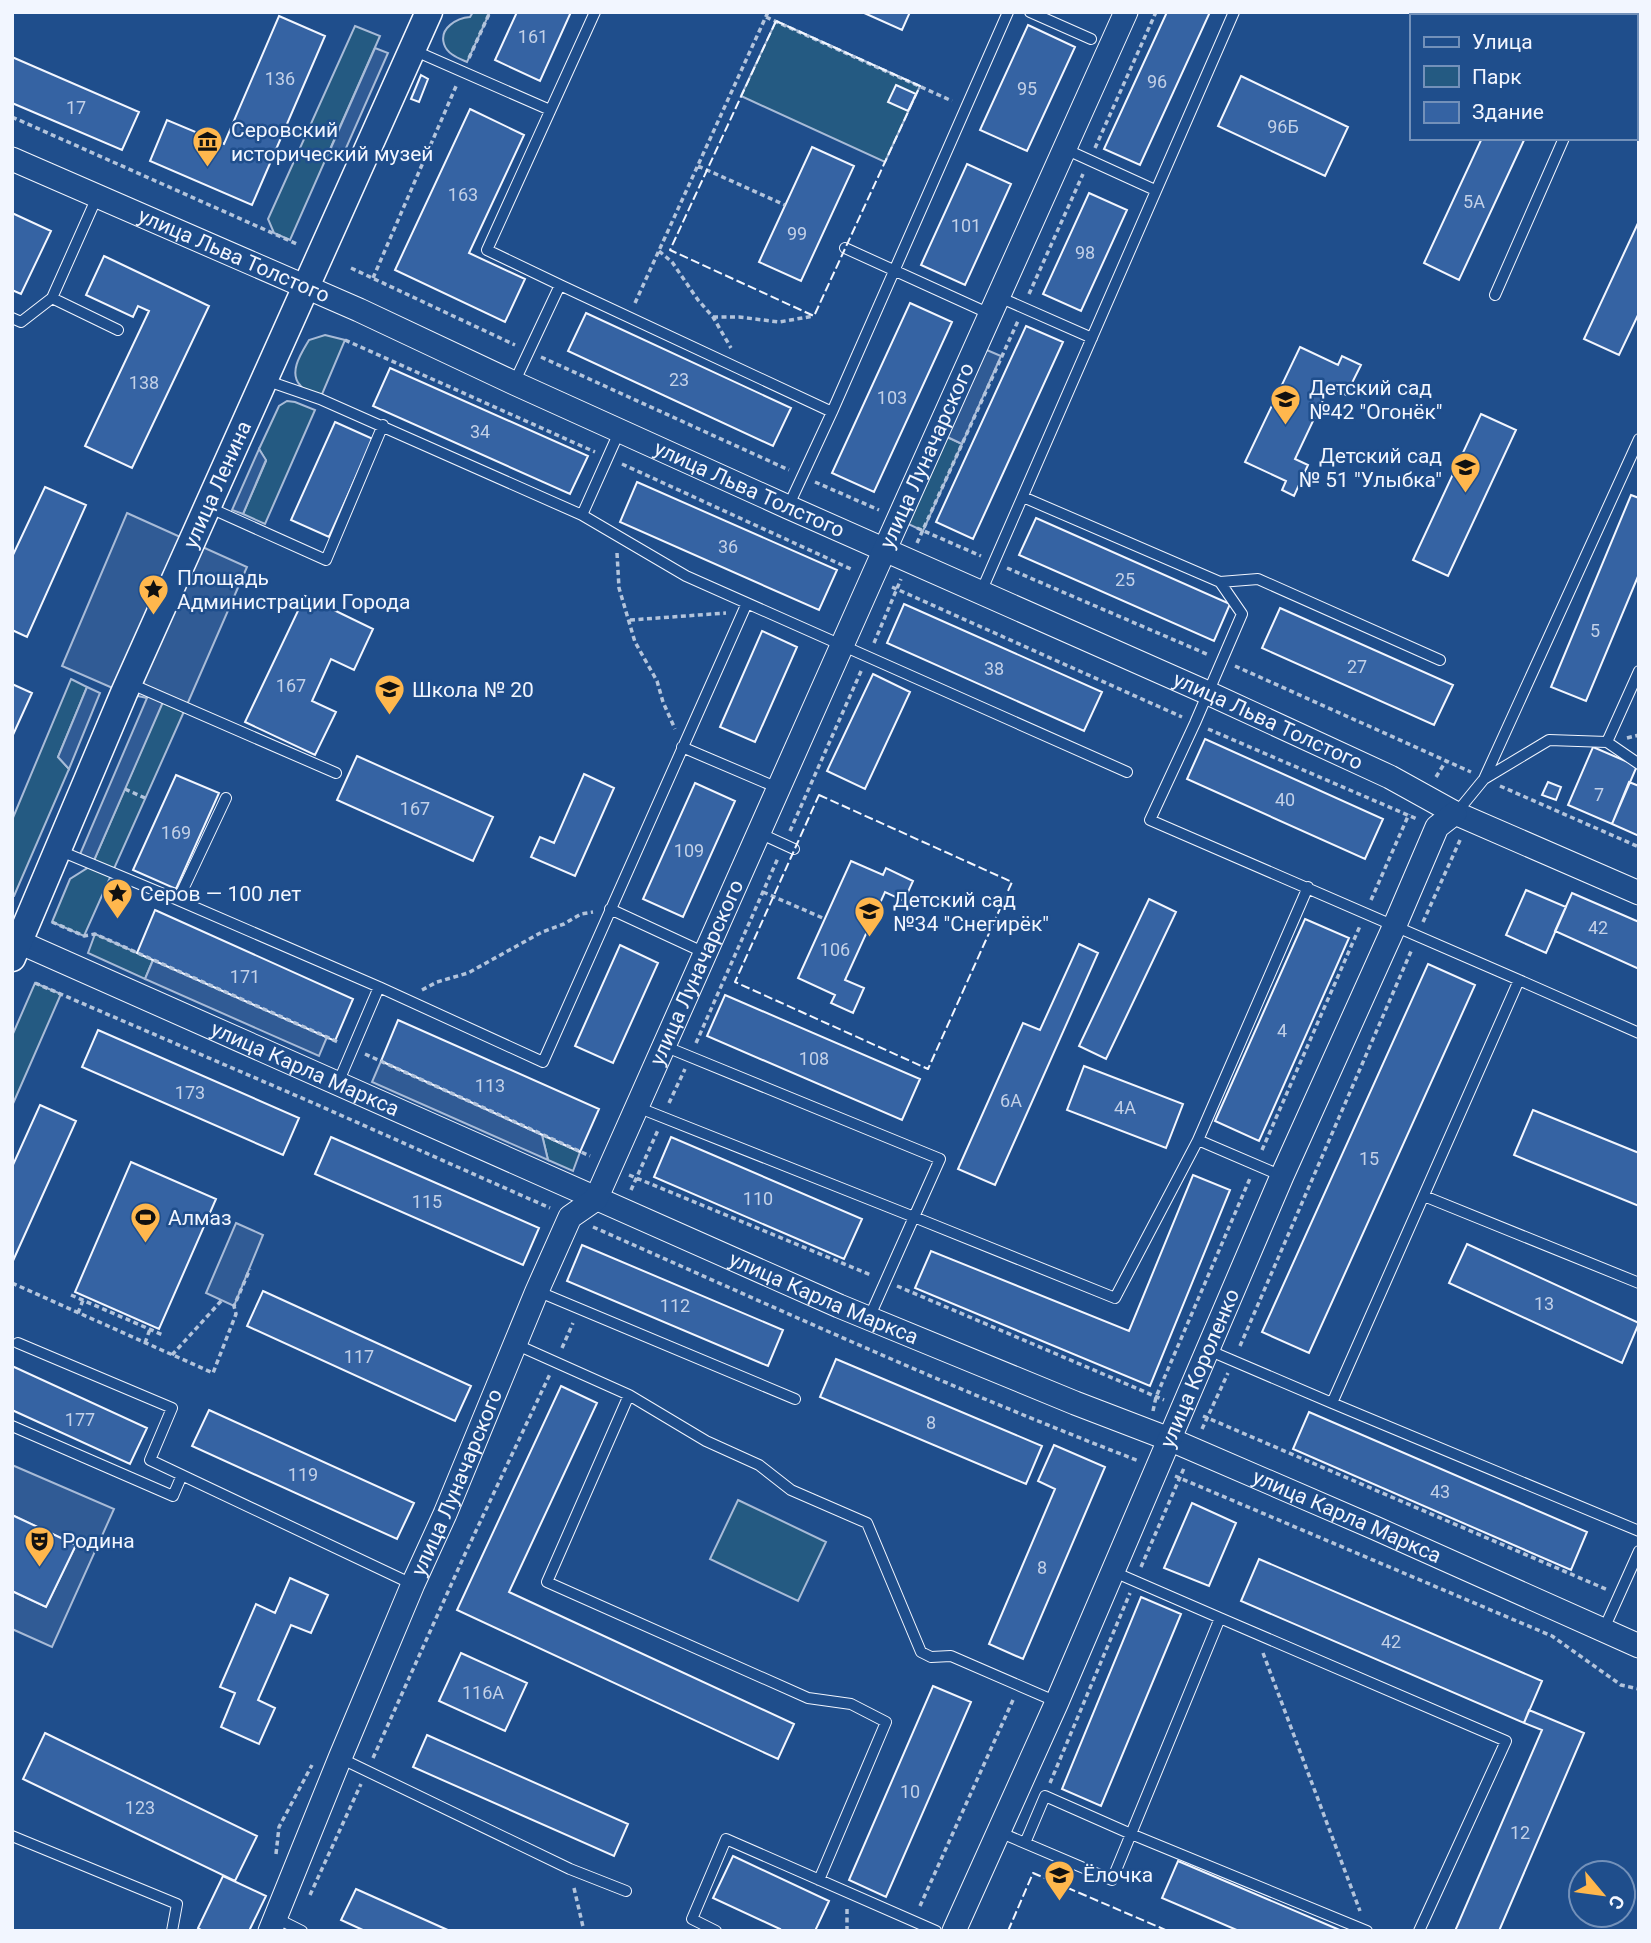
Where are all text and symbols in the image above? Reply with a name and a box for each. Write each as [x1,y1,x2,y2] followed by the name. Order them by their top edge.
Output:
[1410,14,1637,140] legend
[518,26,548,47] house number: 161
[1472,30,1533,54] text: Улица
[1472,65,1522,89] text: Парк
[265,68,295,89] house number: 136
[1147,71,1167,92] house number: 96
[1017,78,1037,99] house number: 95
[66,97,86,118] house number: 17
[1472,100,1544,124] text: Здание
[1267,116,1299,137] house number: 96Б
[231,118,433,166] place label: Серовский исторический музей
[191,125,225,169] museum icon: Серовский исторический музей
[448,184,478,205] house number: 163
[1463,191,1485,212] house number: 5А
[135,203,333,308] street label: улица Льва Толстого
[951,215,981,236] house number: 101
[787,223,807,244] house number: 99
[1075,242,1095,263] house number: 98
[875,359,979,552] street label: улица Луначарского
[669,369,689,390] house number: 23
[129,372,159,393] house number: 138
[1309,376,1443,424] place label: Детский сад №42 "Огонёк"
[1269,383,1303,427] school or university icon: Детский сад №42 "Огонёк"
[877,387,907,408] house number: 103
[178,417,256,552] street label: улица Ленина
[470,421,490,442] house number: 34
[650,436,848,543] street label: улица Льва Толстого
[1298,444,1442,492] place label: Детский сад № 51 "Улыбка"
[1448,451,1482,495] school or university icon: Детский сад № 51 "Улыбка"
[718,536,738,557] house number: 36
[177,566,410,614] place label: Площадь Администрации Города
[1115,569,1135,590] house number: 25
[137,573,171,617] place icon: Площадь Администрации Города
[1590,620,1600,641] house number: 5
[1347,656,1367,677] house number: 27
[984,658,1004,679] house number: 38
[1169,667,1367,775] street label: улица Льва Толстого
[372,673,406,717] school or university icon: Школа № 20
[276,675,306,696] house number: 167
[412,678,534,702] place label: Школа № 20
[1594,784,1604,805] house number: 7
[1275,789,1295,810] house number: 40
[400,798,430,819] house number: 167
[161,822,191,843] house number: 169
[674,840,704,861] house number: 109
[645,876,748,1069] street label: улица Луначарского
[100,877,134,921] place icon: Серов — 100 лет
[140,882,301,906] place label: Серов — 100 лет
[893,888,1049,936] place label: Детский сад №34 "Снегирёк"
[853,895,887,939] school or university icon: Детский сад №34 "Снегирёк"
[1588,917,1608,938] house number: 42
[820,939,850,960] house number: 106
[230,966,260,987] house number: 171
[207,1017,403,1121] street label: улица Карла Маркса
[1277,1020,1287,1041] house number: 4
[799,1048,829,1069] house number: 108
[475,1075,505,1096] house number: 113
[175,1082,205,1103] house number: 173
[1000,1090,1022,1111] house number: 6А
[1114,1097,1136,1118] house number: 4А
[1359,1148,1379,1169] house number: 15
[743,1188,773,1209] house number: 110
[412,1191,442,1212] house number: 115
[128,1201,162,1245] sports icon: Алмаз
[168,1206,232,1230] place label: Алмаз
[725,1247,922,1349] street label: улица Карла Маркса
[1155,1285,1244,1451] street label: улица Короленко
[1534,1293,1554,1314] house number: 13
[660,1295,690,1316] house number: 112
[344,1346,374,1367] house number: 117
[406,1385,507,1580] street label: улица Луначарского
[65,1409,95,1430] house number: 177
[926,1412,936,1433] house number: 8
[288,1464,318,1485] house number: 119
[1249,1465,1445,1568] street label: улица Карла Маркса
[1430,1481,1450,1502] house number: 43
[22,1524,56,1568] theatre icon: Родина
[62,1529,135,1553] place label: Родина
[1037,1557,1047,1578] house number: 8
[1381,1631,1401,1652] house number: 42
[462,1682,504,1703] house number: 116А
[900,1781,920,1802] house number: 10
[125,1797,155,1818] house number: 123
[1510,1822,1530,1843] house number: 12
[1043,1858,1077,1902] school or university icon: Ёлочка
[1567,1859,1637,1929] north arrow
[1083,1863,1153,1887] place label: Ёлочка
[1603,1891,1630,1913] text: С

